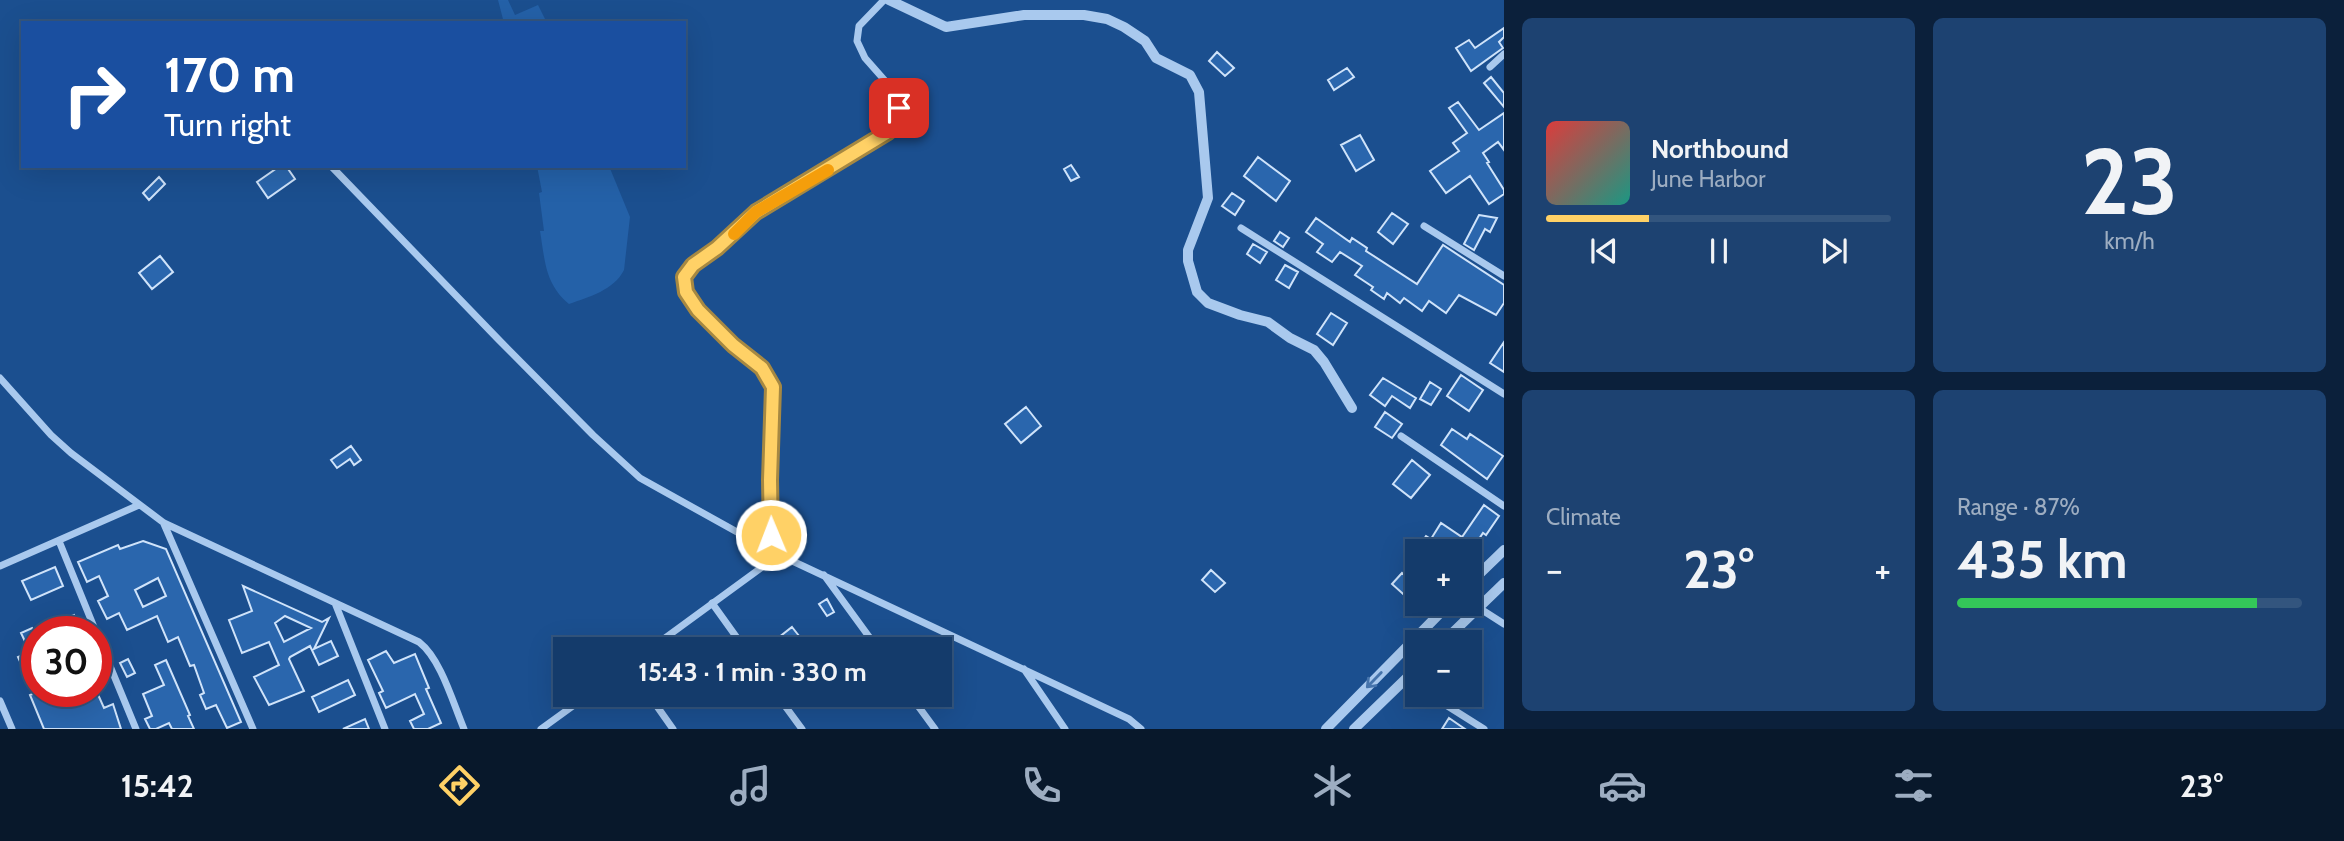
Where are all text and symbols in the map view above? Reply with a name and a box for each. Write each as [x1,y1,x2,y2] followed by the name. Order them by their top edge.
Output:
[164,45,295,104] text: 170 m
[49,49,140,140] icon: right
[869,78,929,138] pin
[880,89,918,127] icon: arrive
[164,105,291,144] text: Turn right
[2081,126,2178,237] text: 23
[1651,133,1789,165] text: Northbound
[1651,165,1765,193] text: June Harbor
[2104,227,2155,255] text: km/h
[1585,232,1623,270] icon: previous
[1700,232,1738,270] icon: pause
[1815,232,1853,270] icon: next
[1957,493,2080,521] text: Range · 87%
[734,498,808,572] position arrow
[1546,503,1621,531] text: Climate
[1957,528,2127,591] text: 435 km
[1683,538,1754,601] text: 23°
[1405,539,1482,707] map controls
[1405,539,1482,616] button: +
[1546,546,1563,593] text: −
[1874,546,1891,593] text: +
[21,616,112,707] speed limit sign: 30
[1405,630,1482,707] button: −
[638,656,867,688] text: 15:43 · 1 min · 330 m
[1365,671,1382,688] one-way arrow
[435,761,484,810] icon: directions
[726,761,775,810] icon: music
[1017,761,1066,810] icon: phone
[1308,761,1357,810] icon: climate
[1598,761,1647,810] icon: car
[1889,761,1938,810] icon: filters
[121,766,194,805] text: 15:42
[2180,766,2223,805] text: 23°

